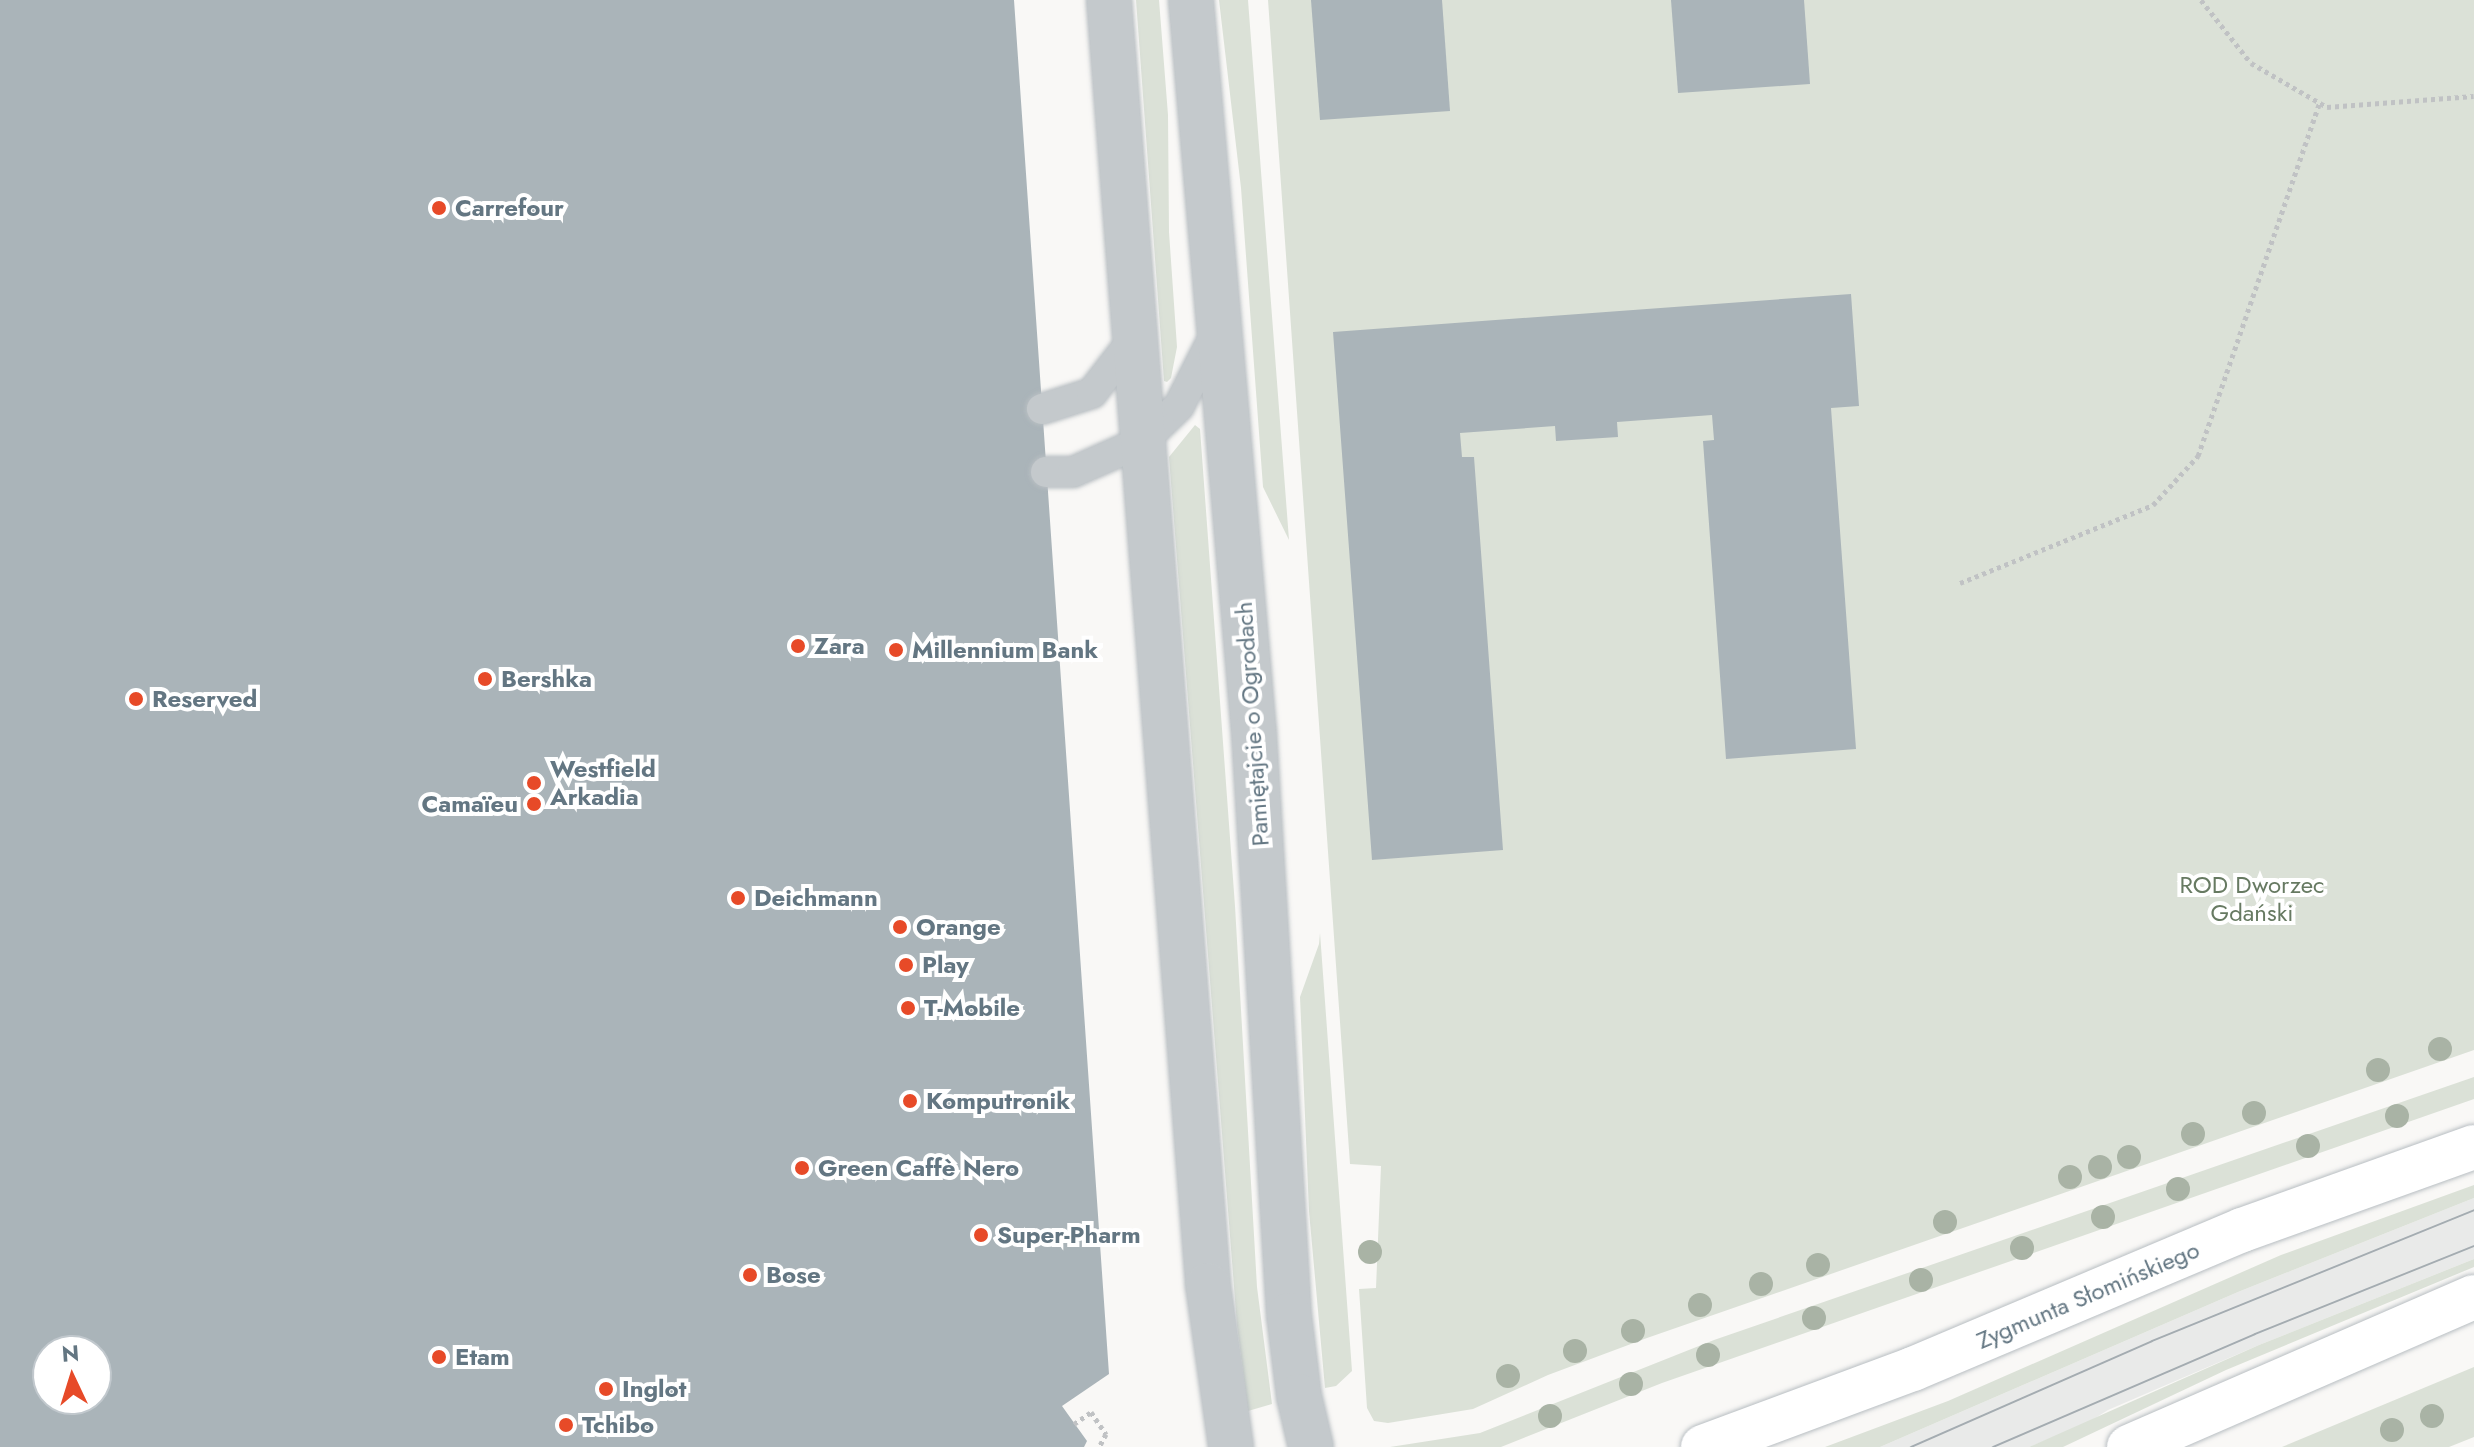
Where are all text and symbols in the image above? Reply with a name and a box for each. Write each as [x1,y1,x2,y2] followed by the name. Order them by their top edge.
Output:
[455,194,564,222] place label: Carrefour
[430,199,448,217] marker: Carrefour
[1229,601,1275,847] street label: Pamiętajcie o Ogrodach
[814,632,865,660] place label: Zara
[912,636,1098,664] place label: Millennium Bank
[789,637,807,655] marker: Zara
[887,641,905,659] marker: Millennium Bank
[501,665,592,693] place label: Bershka
[476,670,494,688] marker: Bershka
[152,685,257,713] place label: Reserved
[127,690,145,708] marker: Reserved
[550,755,656,811] place label: Westfield Arkadia
[525,774,543,792] marker: Westfield Arkadia
[421,790,518,818] place label: Camaïeu
[525,795,543,813] marker: Camaïeu
[2179,871,2325,927] park label: ROD Dworzec Gdański
[754,884,878,912] place label: Deichmann
[729,889,747,907] marker: Deichmann
[916,913,1001,941] place label: Orange
[891,918,909,936] marker: Orange
[922,951,969,979] place label: Play
[897,956,915,974] marker: Play
[924,994,1020,1022] place label: T-Mobile
[899,999,917,1017] marker: T-Mobile
[926,1087,1070,1115] place label: Komputronik
[901,1092,919,1110] marker: Komputronik
[818,1154,1019,1182] place label: Green Caffè Nero
[793,1159,811,1177] marker: Green Caffè Nero
[997,1221,1141,1249] place label: Super-Pharm
[972,1226,990,1244] marker: Super-Pharm
[1972,1235,2204,1355] street label: Zygmunta Słomińskiego
[766,1261,821,1289] place label: Bose
[741,1266,759,1284] marker: Bose
[32,1335,112,1415] north arrow
[61,1336,80,1370] text: N
[455,1343,510,1371] place label: Etam
[430,1348,448,1366] marker: Etam
[622,1375,686,1403] place label: Inglot
[597,1380,615,1398] marker: Inglot
[582,1411,654,1439] place label: Tchibo
[557,1416,575,1434] marker: Tchibo

